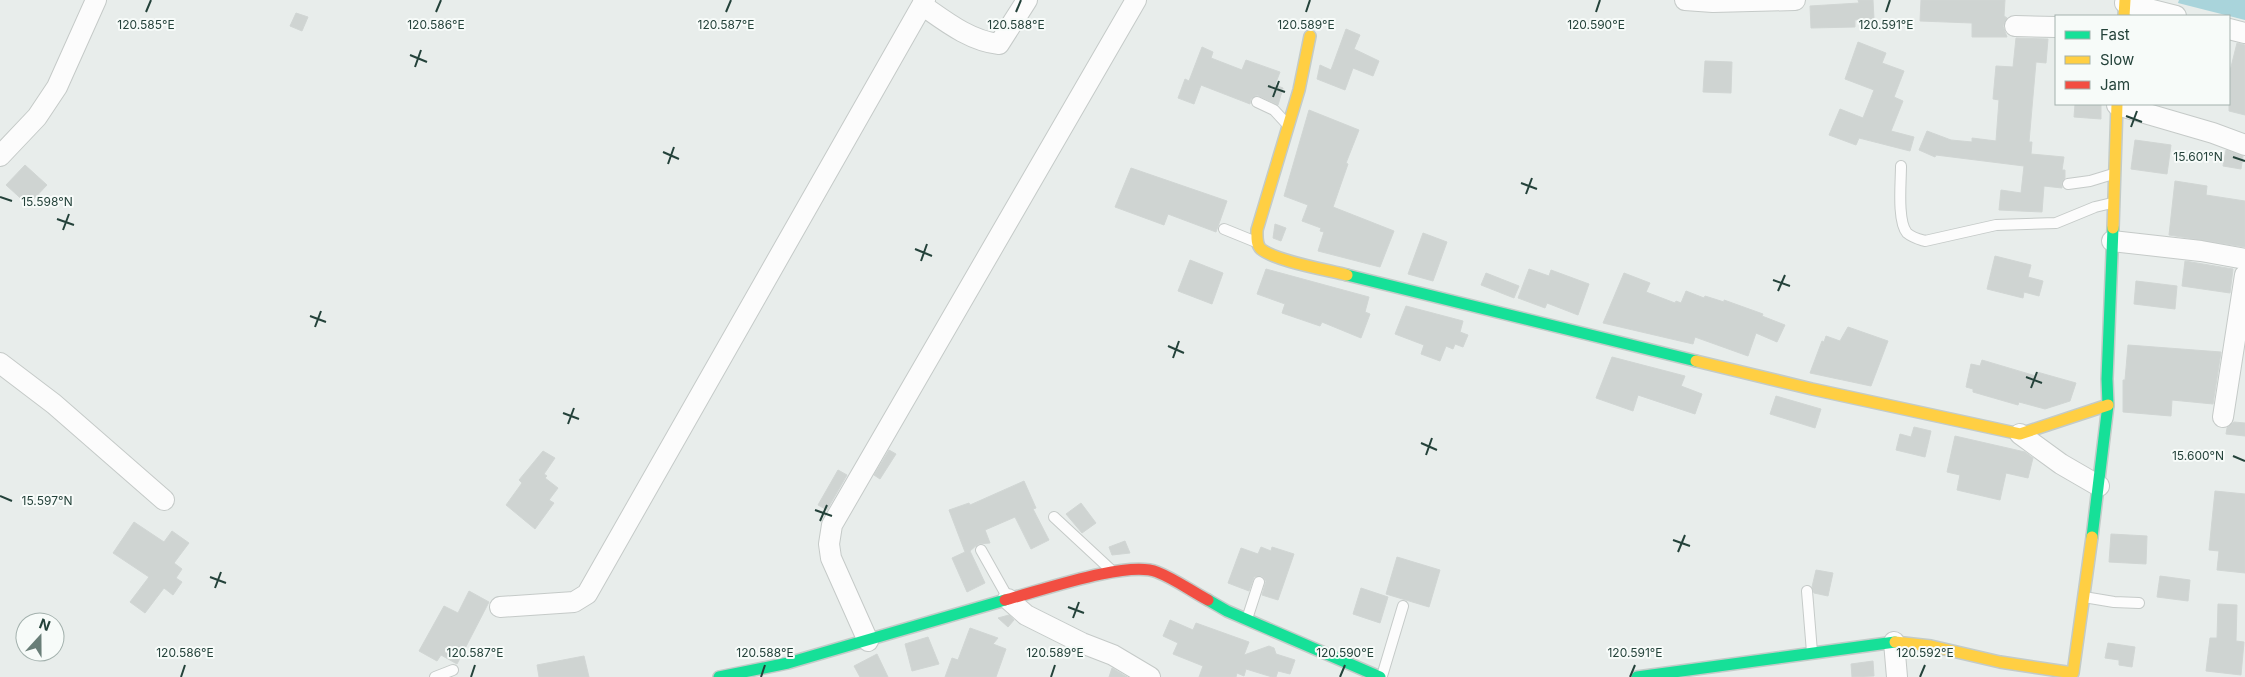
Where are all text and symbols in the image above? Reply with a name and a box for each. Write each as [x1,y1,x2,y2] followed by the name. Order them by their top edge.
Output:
[2055,15,2230,105] legend
[117,17,175,32] text: 120.585°E
[407,17,465,32] text: 120.586°E
[698,17,754,32] text: 120.587°E
[987,17,1045,32] text: 120.588°E
[1277,17,1335,32] text: 120.589°E
[1567,17,1625,32] text: 120.590°E
[1858,17,1914,32] text: 120.591°E
[2100,25,2130,44] text: Fast
[2100,50,2134,69] text: Slow
[2100,75,2130,94] text: Jam
[2173,149,2223,164] text: 15.601°N
[21,194,73,209] text: 15.598°N
[2172,448,2224,463] text: 15.600°N
[22,493,72,508] text: 15.597°N
[15,612,65,662] north arrow
[37,615,53,634] text: N
[156,645,214,660] text: 120.586°E
[447,645,503,660] text: 120.587°E
[736,645,794,660] text: 120.588°E
[1026,645,1084,660] text: 120.589°E
[1316,645,1374,660] text: 120.590°E
[1607,645,1663,660] text: 120.591°E
[1896,645,1954,660] text: 120.592°E

